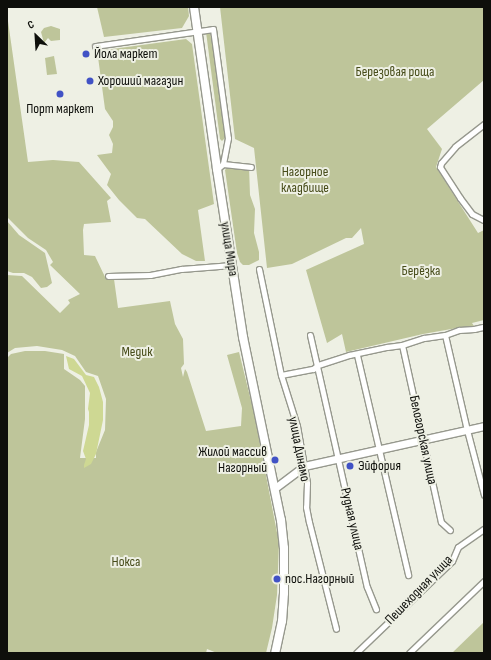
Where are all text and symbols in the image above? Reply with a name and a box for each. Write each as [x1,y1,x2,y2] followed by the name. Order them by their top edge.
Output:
[16,16,56,56] north arrow
[25,18,36,32] text: С
[94,46,157,62] place label: Йола маркет
[81,49,91,59] marker: Йола маркет
[356,64,434,80] park label: Березовая роща
[98,73,183,89] place label: Хороший магазин
[85,76,95,86] marker: Хороший магазин
[55,89,65,99] marker: Порт маркет
[26,101,94,117] place label: Порт маркет
[281,164,329,196] park label: Нагорное кладбище
[216,221,242,277] street label: улица Мира
[402,263,440,279] park label: Берёзка
[122,344,152,360] park label: Медик
[405,394,441,486] street label: Белогорская улица
[284,415,314,483] street label: улица Динамо
[198,444,267,476] place label: Жилой массив Нагорный
[270,455,280,465] marker: Жилой массив Нагорный
[358,458,401,474] place label: Эйфория
[345,461,355,471] marker: Эйфория
[337,486,367,552] street label: Рудная улица
[382,552,456,628] street label: Пешеходная улица
[112,554,140,570] park label: Нокса
[285,571,354,587] place label: пос.Нагорный
[272,574,282,584] marker: пос.Нагорный

